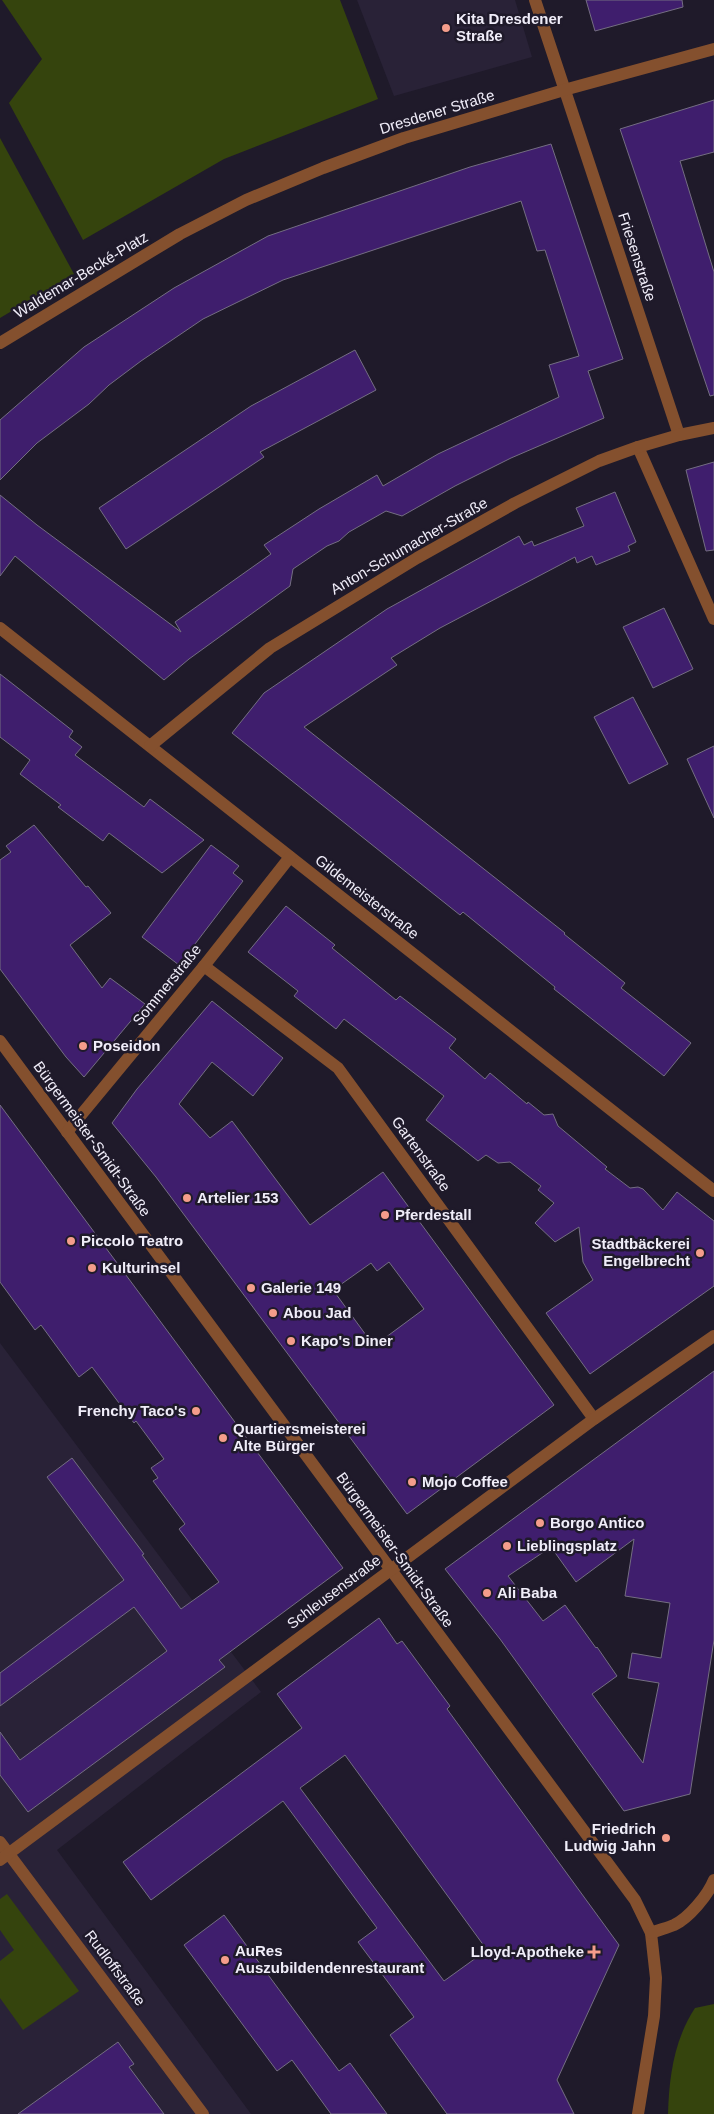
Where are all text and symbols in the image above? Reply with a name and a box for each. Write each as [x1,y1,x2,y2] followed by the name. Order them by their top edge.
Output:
[456,10,563,44] place label: Kita Dresdener Straße
[440,22,452,34] marker: Kita Dresdener Straße
[377,86,496,137] street label: Dresdener Straße
[615,210,660,303] street label: Friesenstraße
[11,228,151,321] street label: Waldemar-Becké-Platz
[327,494,490,598] street label: Anton-Schumacher-Straße
[312,851,422,942] street label: Gildemeisterstraße
[129,941,204,1029] street label: Sommerstraße
[93,1037,161,1054] place label: Poseidon
[77,1040,89,1052] marker: Poseidon
[30,1058,154,1220] street label: Bürgermeister-Smidt-Straße
[389,1113,454,1194] street label: Gartenstraße
[197,1189,279,1206] place label: Artelier 153
[181,1192,193,1204] marker: Artelier 153
[395,1206,472,1223] place label: Pferdestall
[379,1209,391,1221] marker: Pferdestall
[81,1232,183,1249] place label: Piccolo Teatro
[65,1235,77,1247] marker: Piccolo Teatro
[592,1235,690,1269] place label: Stadtbäckerei Engelbrecht
[694,1247,706,1259] marker: Stadtbäckerei Engelbrecht
[102,1259,180,1276] place label: Kulturinsel
[86,1262,98,1274] marker: Kulturinsel
[261,1279,341,1296] place label: Galerie 149
[245,1282,257,1294] marker: Galerie 149
[283,1304,351,1321] place label: Abou Jad
[267,1307,279,1319] marker: Abou Jad
[301,1332,393,1349] place label: Kapo's Diner
[285,1335,297,1347] marker: Kapo's Diner
[78,1402,186,1419] place label: Frenchy Taco's
[190,1405,202,1417] marker: Frenchy Taco's
[233,1420,366,1454] place label: Quartiersmeisterei Alte Bürger
[217,1432,229,1444] marker: Quartiersmeisterei Alte Bürger
[333,1469,457,1631] street label: Bürgermeister-Smidt-Straße
[422,1473,508,1490] place label: Mojo Coffee
[406,1476,418,1488] marker: Mojo Coffee
[550,1514,644,1531] place label: Borgo Antico
[534,1517,546,1529] marker: Borgo Antico
[517,1537,617,1554] place label: Lieblingsplatz
[501,1540,513,1552] marker: Lieblingsplatz
[284,1551,384,1632] street label: Schleusenstraße
[497,1584,558,1601] place label: Ali Baba
[481,1587,493,1599] marker: Ali Baba
[564,1820,656,1854] place label: Friedrich Ludwig Jahn
[660,1832,672,1844] marker: Friedrich Ludwig Jahn
[82,1927,149,2009] street label: Rudloffstraße
[235,1942,424,1976] place label: AuRes Auszubildendenrestaurant
[471,1943,584,1960] place label: Lloyd-Apotheke
[588,1946,600,1958] marker: Lloyd-Apotheke
[219,1954,231,1966] marker: AuRes Auszubildendenrestaurant

